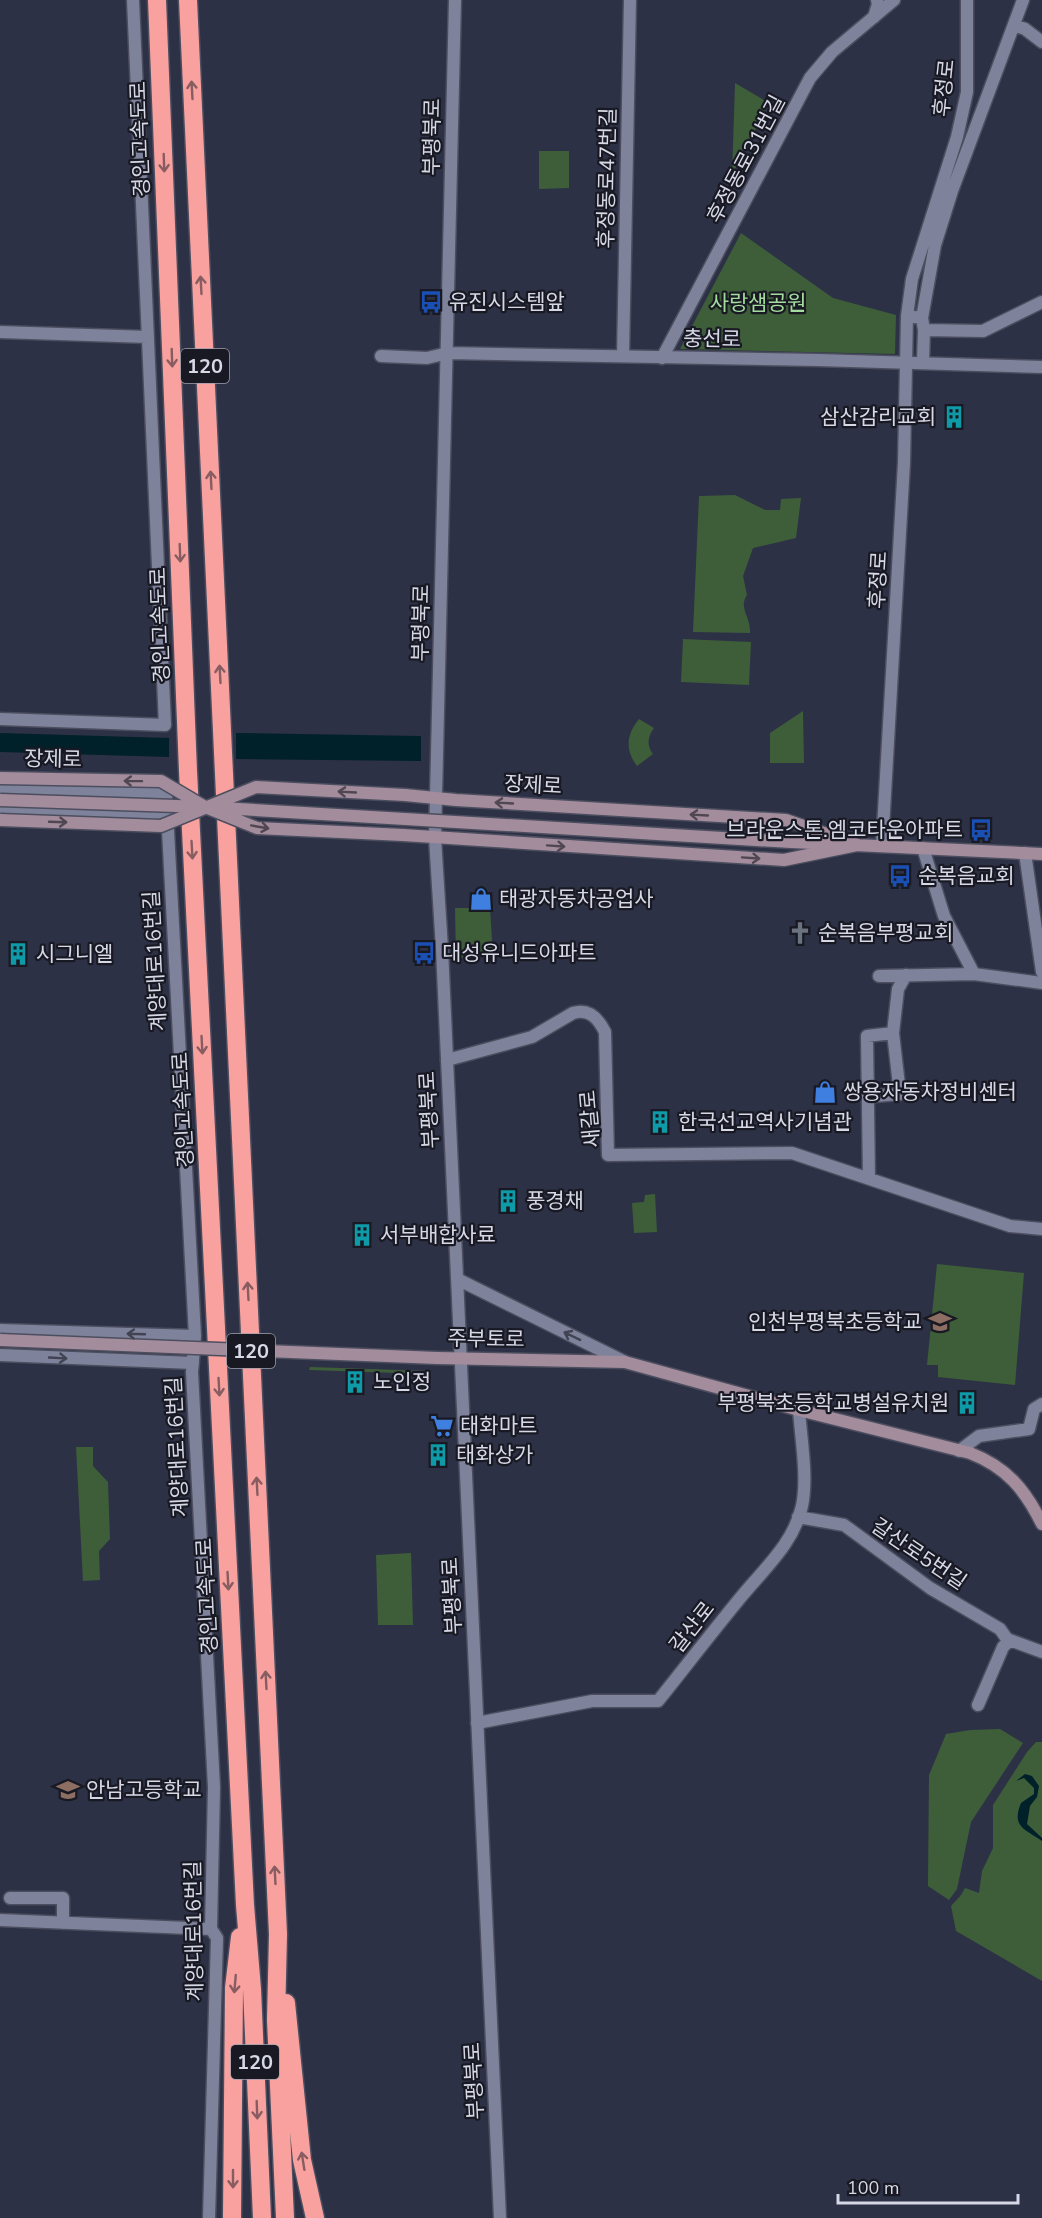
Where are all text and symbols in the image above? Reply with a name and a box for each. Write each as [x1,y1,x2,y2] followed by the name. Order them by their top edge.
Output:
[927,58,961,118] street label: 후정로
[124,81,156,197] street label: 경인고속도로
[187,81,198,101] one-way arrow
[701,90,791,228] street label: 후정동로31번길
[417,98,447,176] street label: 부평북로
[592,107,622,249] street label: 후정동로47번길
[158,153,169,173] one-way arrow
[196,275,207,295] one-way arrow
[449,288,565,316] place label: 유진시스템앞
[418,289,444,315] bus stop icon: 유진시스템앞
[710,289,806,317] park label: 사랑샘공원
[683,324,741,354] street label: 충선로
[166,348,177,368] one-way arrow
[181,349,229,383] road number: 120
[820,403,936,431] place label: 삼산감리교회
[941,404,967,430] building icon: 삼산감리교회
[205,470,216,490] one-way arrow
[174,543,185,563] one-way arrow
[863,550,893,610] street label: 후정로
[144,567,176,683] street label: 경인고속도로
[406,584,436,662] street label: 부평북로
[214,665,225,685] one-way arrow
[24,744,82,774] street label: 장제로
[503,770,563,800] street label: 장제로
[123,775,143,786] one-way arrow
[337,786,357,797] one-way arrow
[495,797,515,808] one-way arrow
[689,809,709,820] one-way arrow
[48,816,68,828] one-way arrow
[726,816,963,844] place label: 브라운스톤.엠코타운아파트
[968,817,994,843] bus stop icon: 브라운스톤.엠코타운아파트
[250,822,269,833] one-way arrow
[187,840,198,860] one-way arrow
[546,840,566,851] one-way arrow
[741,853,761,864] one-way arrow
[918,862,1015,890] place label: 순복음교회
[887,863,913,889] bus stop icon: 순복음교회
[499,885,654,913] place label: 태광자동차공업사
[468,886,494,912] shop icon: 태광자동차공업사
[137,890,173,1032] street label: 계양대로16번길
[818,919,953,947] place label: 순복음부평교회
[787,920,813,946] church icon: 순복음부평교회
[442,939,597,967] place label: 대성유니드아파트
[36,940,113,968] place label: 시그니엘
[411,940,437,966] bus stop icon: 대성유니드아파트
[5,941,31,967] building icon: 시그니엘
[196,1035,207,1055] one-way arrow
[166,1051,200,1169] street label: 경인고속도로
[413,1071,445,1149] street label: 부평북로
[843,1078,1017,1106] place label: 쌍용자동차정비센터
[812,1079,838,1105] shop icon: 쌍용자동차정비센터
[574,1089,606,1149] street label: 새갈로
[678,1108,852,1136] place label: 한국선교역사기념관
[647,1109,673,1135] building icon: 한국선교역사기념관
[526,1187,584,1215] place label: 풍경채
[495,1188,521,1214] building icon: 풍경채
[380,1221,496,1249] place label: 서부배합사료
[349,1222,375,1248] building icon: 서부배합사료
[243,1281,254,1301] one-way arrow
[748,1308,922,1336] place label: 인천부평북초등학교
[927,1309,953,1335] school or university icon: 인천부평북초등학교
[447,1324,525,1354] street label: 주부토로
[127,1329,147,1340] one-way arrow
[564,1330,582,1341] one-way arrow
[227,1334,275,1368] road number: 120
[48,1352,68,1363] one-way arrow
[373,1368,431,1396] place label: 노인정
[342,1369,368,1395] building icon: 노인정
[159,1376,195,1518] street label: 계양대로16번길
[213,1376,224,1396] one-way arrow
[717,1389,949,1417] place label: 부평북초등학교병설유치원
[954,1390,980,1416] building icon: 부평북초등학교병설유치원
[460,1412,537,1440] place label: 태화마트
[429,1413,455,1439] supermarket icon: 태화마트
[456,1441,533,1469] place label: 태화상가
[425,1442,451,1468] building icon: 태화상가
[252,1476,263,1496] one-way arrow
[866,1512,972,1596] street label: 갈산로5번길
[190,1537,224,1655] street label: 경인고속도로
[436,1557,468,1635] street label: 부평북로
[223,1571,234,1591] one-way arrow
[663,1596,721,1658] street label: 갈산로
[261,1671,272,1691] one-way arrow
[86,1776,202,1804] place label: 안남고등학교
[55,1777,81,1803] school or university icon: 안남고등학교
[179,1860,209,2002] street label: 계양대로16번길
[270,1866,281,1886] one-way arrow
[229,1974,240,1994] one-way arrow
[458,2042,490,2120] street label: 부평북로
[231,2045,279,2079] road number: 120
[252,2100,263,2120] one-way arrow
[297,2151,308,2171] one-way arrow
[838,2167,1018,2205] scale bar
[227,2169,239,2189] one-way arrow
[847,2176,899,2200] text: 100 m

